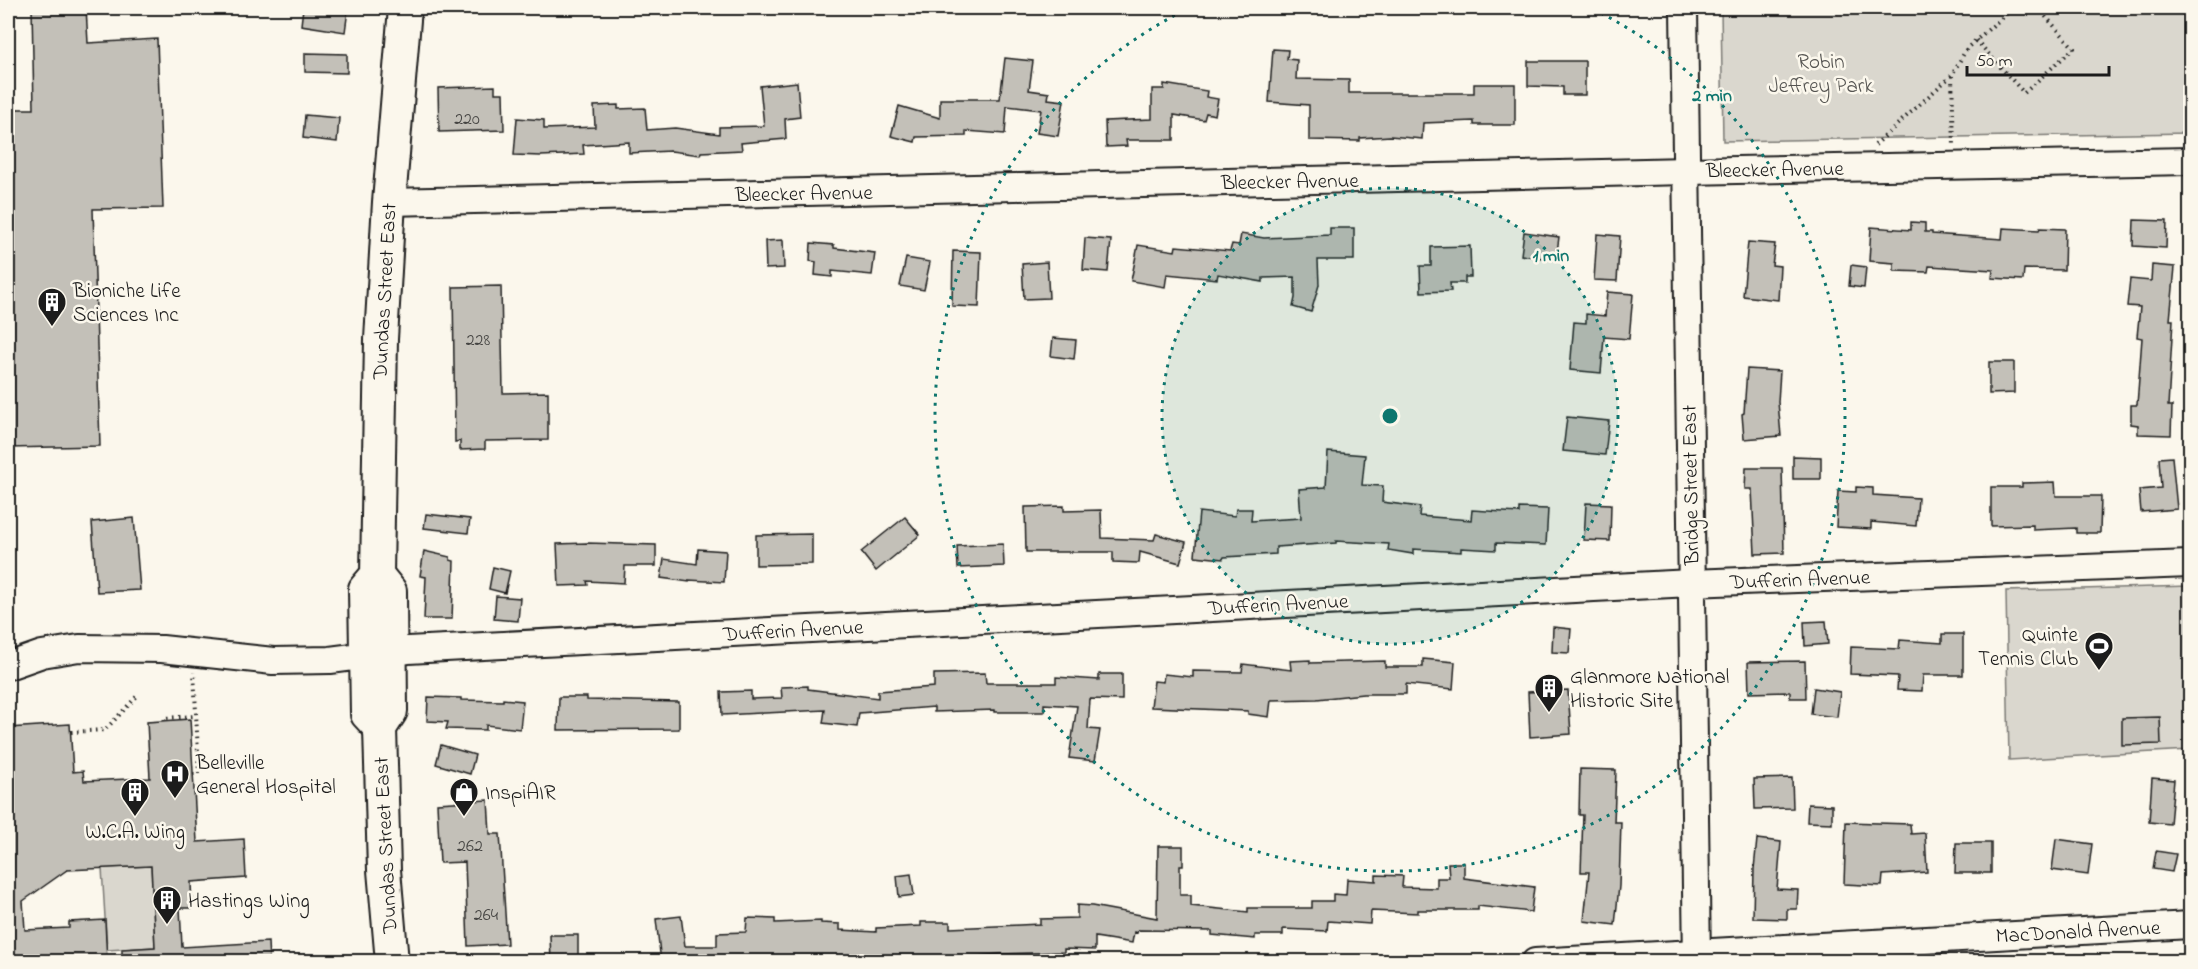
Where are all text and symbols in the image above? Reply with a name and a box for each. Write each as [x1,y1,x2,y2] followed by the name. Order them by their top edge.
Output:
[1967,39,2110,77] scale bar
[1769,48,1874,104] park label: Robin Jeffrey Park
[1976,49,2013,75] text: 50 m
[1691,84,1732,110] text: 2 min
[454,107,480,133] house number: 220
[1705,155,1845,187] street label: Bleecker Avenue
[1220,167,1360,199] street label: Bleecker Avenue
[734,179,874,211] street label: Bleecker Avenue
[366,202,406,381] street label: Dundas Street East
[1533,244,1569,270] text: 1 min
[72,277,181,331] place label: Bioniche Life Sciences Inc
[36,286,68,328] building icon: Bioniche Life Sciences Inc
[466,328,491,354] house number: 228
[1676,405,1710,566] street label: Bridge Street East
[1380,406,1400,426] centre of rings
[1728,564,1871,598] street label: Dufferin Avenue
[1206,587,1350,625] street label: Dufferin Avenue
[721,613,865,651] street label: Dufferin Avenue
[1978,621,2079,675] place label: Quinte Tennis Club
[2083,630,2115,672] sports icon: Quinte Tennis Club
[1570,663,1729,717] place label: Glanmore National Historic Site
[1533,672,1565,714] building icon: Glanmore National Historic Site
[195,749,336,803] place label: Belleville General Hospital
[367,756,407,935] street label: Dundas Street East
[159,758,191,800] hospital icon: Belleville General Hospital
[119,776,151,818] building icon: W.C.A. Wing
[448,776,480,818] shop icon: InspiAIR
[485,779,556,809] place label: InspiAIR
[85,818,185,850] place label: W.C.A. Wing
[457,834,483,860] house number: 262
[151,884,183,926] building icon: Hastings Wing
[188,887,310,919] place label: Hastings Wing
[474,903,499,929] house number: 264
[1995,914,2162,952] street label: MacDonald Avenue

